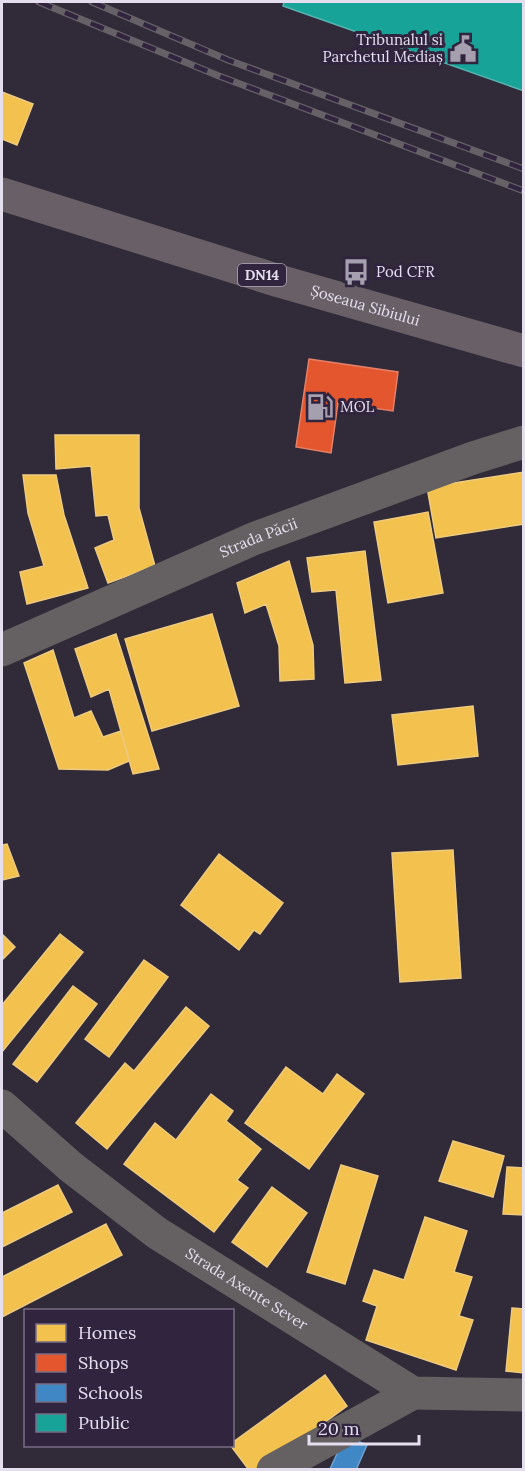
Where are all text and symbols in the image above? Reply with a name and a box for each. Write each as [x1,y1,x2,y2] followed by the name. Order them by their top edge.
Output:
[323,30,443,66] place label: Tribunalul si Parchetul Mediaș
[448,34,478,64] public building icon: Tribunalul si Parchetul Mediaș
[341,257,371,287] bus stop icon: Pod CFR
[376,262,435,281] place label: Pod CFR
[238,264,286,286] road number: DN14
[309,281,422,330] street label: Șoseaua Sibiului
[305,392,335,422] fuel station icon: MOL
[340,397,374,416] place label: MOL
[216,513,300,562] street label: Strada Păcii
[182,1243,312,1334] street label: Strada Axente Sever
[24,1309,234,1447] legend
[78,1321,136,1344] text: Homes
[78,1351,129,1374] text: Shops
[78,1381,143,1404] text: Schools
[309,1408,418,1446] scale bar
[78,1411,130,1434] text: Public
[318,1417,360,1440] text: 20 m

